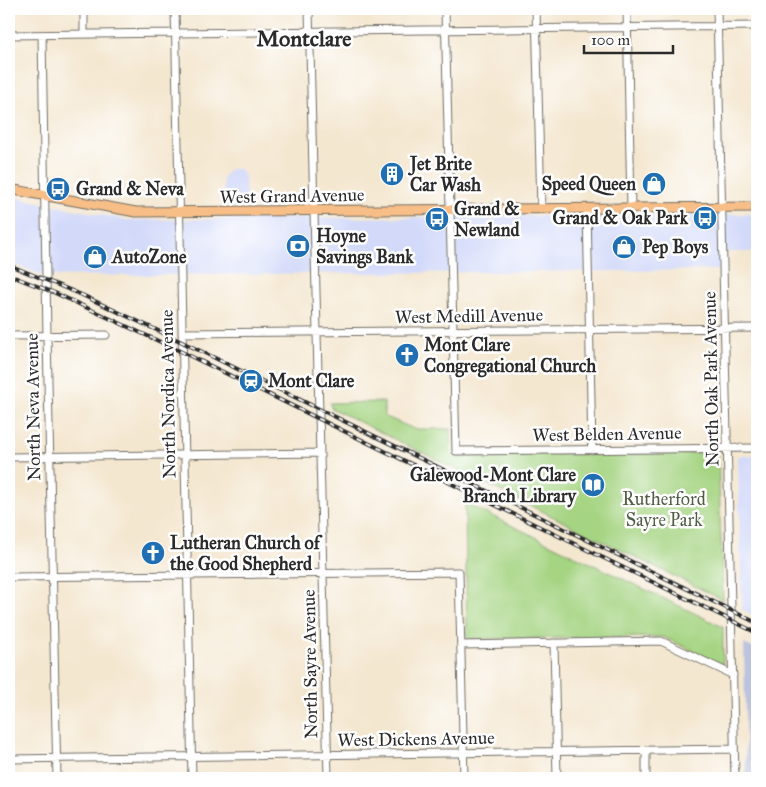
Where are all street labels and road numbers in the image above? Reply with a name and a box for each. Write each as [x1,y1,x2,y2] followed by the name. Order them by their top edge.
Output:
[219,184,365,208] street label: West Grand Avenue
[698,291,724,467] street label: North Oak Park Avenue
[395,304,543,328] street label: West Medill Avenue
[156,309,180,479] street label: North Nordica Avenue
[21,333,45,481] street label: North Neva Avenue
[532,422,682,446] street label: West Belden Avenue
[298,589,322,739] street label: North Sayre Avenue
[337,727,495,751] street label: West Dickens Avenue

